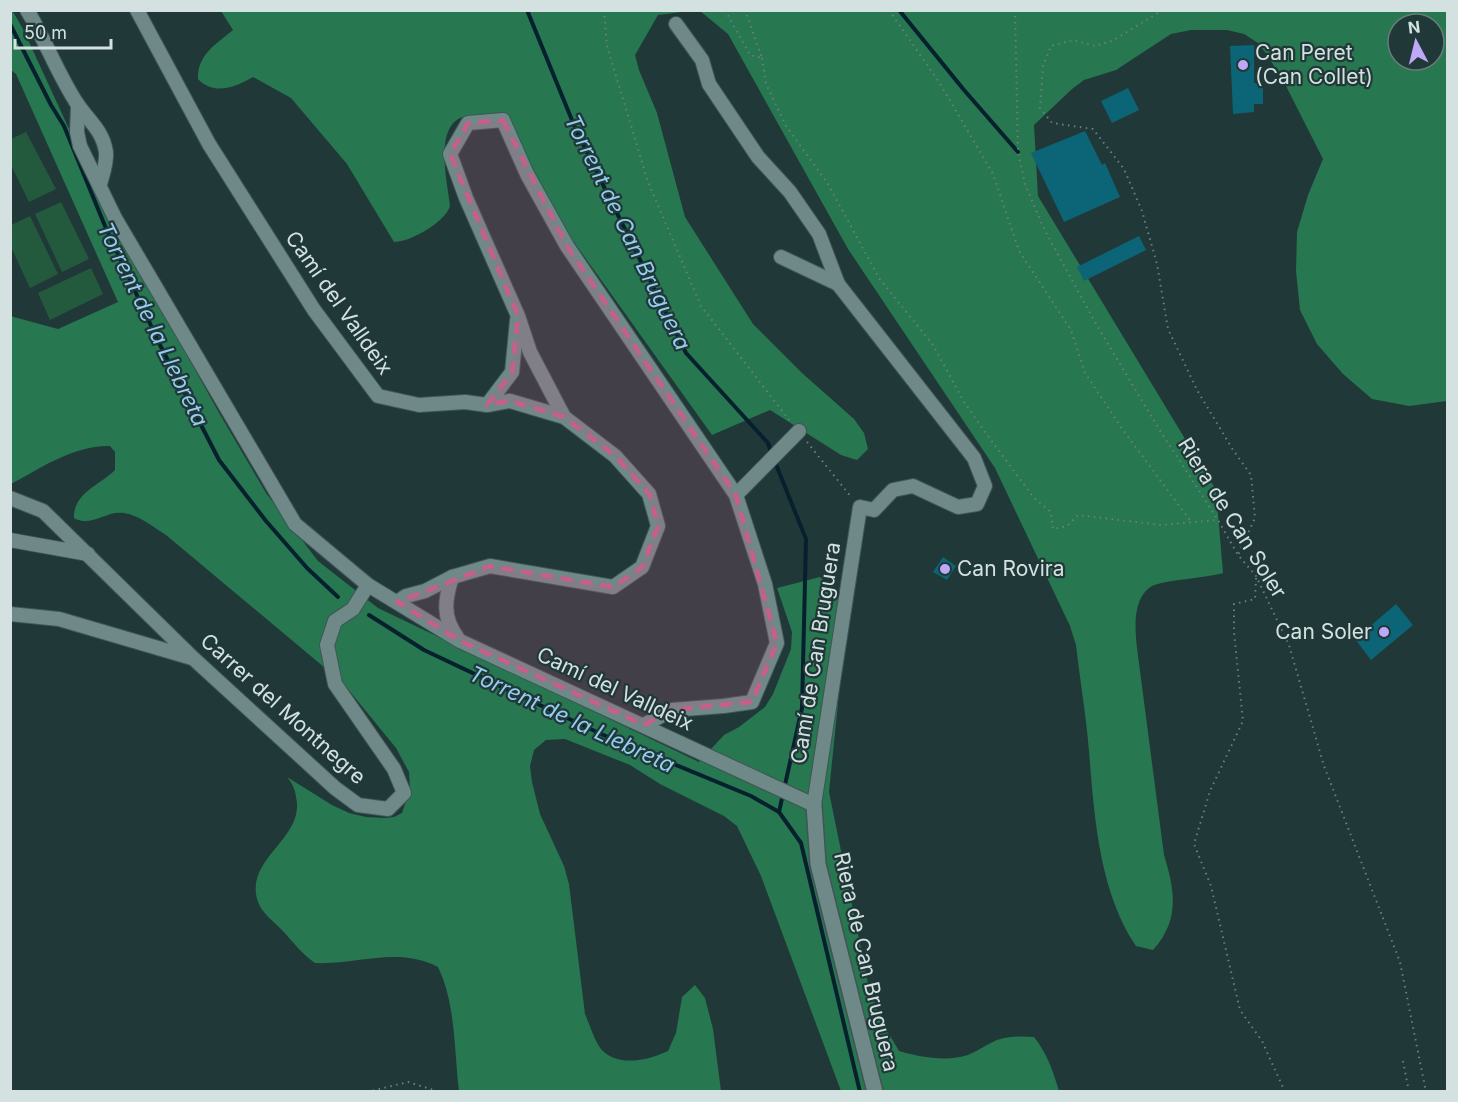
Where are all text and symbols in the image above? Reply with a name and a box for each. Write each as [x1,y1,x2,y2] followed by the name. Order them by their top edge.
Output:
[15,12,111,50] scale bar
[1386,12,1446,72] north arrow
[1407,16,1421,38] text: N
[24,22,67,43] text: 50 m
[1255,40,1373,89] place label: Can Peret (Can Collet)
[1236,58,1250,72] marker: Can Peret (Can Collet)
[560,110,696,354] water label: Torrent de Can Bruguera
[92,218,214,430] water label: Torrent de la Llebreta
[281,226,398,379] street label: Camí del Valldeix
[1173,433,1292,603] street label: Riera de Can Soler
[786,540,845,766] street label: Camí de Can Bruguera
[957,556,1064,581] place label: Can Rovira
[938,562,952,576] marker: Can Rovira
[1275,619,1372,644] place label: Can Soler
[1377,625,1391,639] marker: Can Soler
[196,628,371,789] street label: Carrer del Montnegre
[533,641,697,736] street label: Camí del Valldeix
[465,660,679,778] water label: Torrent de la Llebreta
[829,850,904,1074] street label: Riera de Can Bruguera

